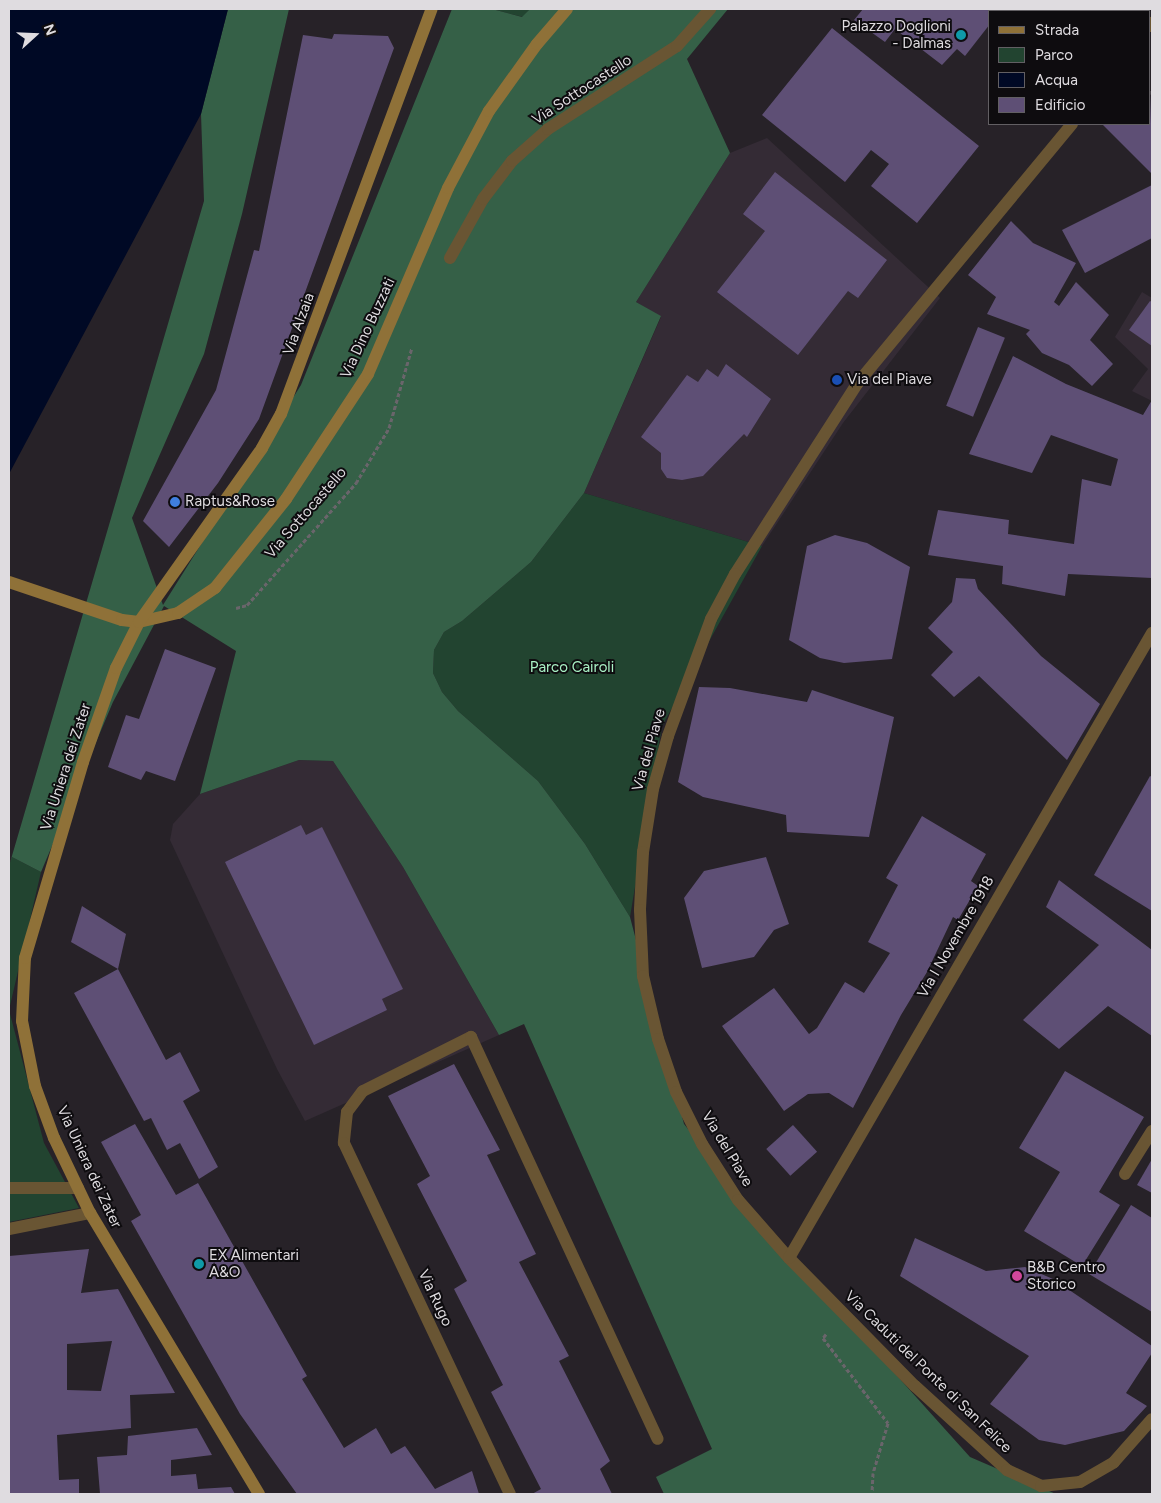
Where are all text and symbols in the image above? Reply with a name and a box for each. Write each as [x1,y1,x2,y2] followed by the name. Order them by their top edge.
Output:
[10,10,60,60] north arrow
[988,10,1151,125] legend
[842,17,951,52] place label: Palazzo Doglioni - Dalmas
[1035,21,1079,39] text: Strada
[40,22,59,38] text: N
[955,29,967,41] marker: Palazzo Doglioni - Dalmas
[1035,46,1073,64] text: Parco
[529,51,635,129] street label: Via Sottocastello
[1035,71,1078,89] text: Acqua
[1035,96,1085,114] text: Edificio
[337,275,399,381] street label: Via Dino Buzzati
[279,290,319,358] street label: Via Alzaia
[847,371,932,389] place label: Via del Piave
[831,374,843,386] marker: Via del Piave
[261,464,351,562] street label: Via Sottocastello
[185,493,275,511] place label: Raptus&Rose
[169,496,181,508] marker: Raptus&Rose
[530,659,614,677] park label: Parco Cairoli
[37,701,95,833] street label: Via Uniera dei Zater
[629,707,669,793] street label: Via del Piave
[914,873,998,1001] street label: Via I Novembre 1918
[53,1103,125,1231] street label: Via Uniera dei Zater
[697,1108,757,1190] street label: Via del Piave
[209,1246,299,1281] place label: EX Alimentari A&O
[193,1258,205,1270] marker: EX Alimentari A&O
[1027,1258,1106,1293] place label: B&B Centro Storico
[414,1267,456,1329] street label: Via Rugo
[1011,1270,1023,1282] marker: B&B Centro Storico
[841,1287,1015,1457] street label: Via Caduti del Ponte di San Felice

